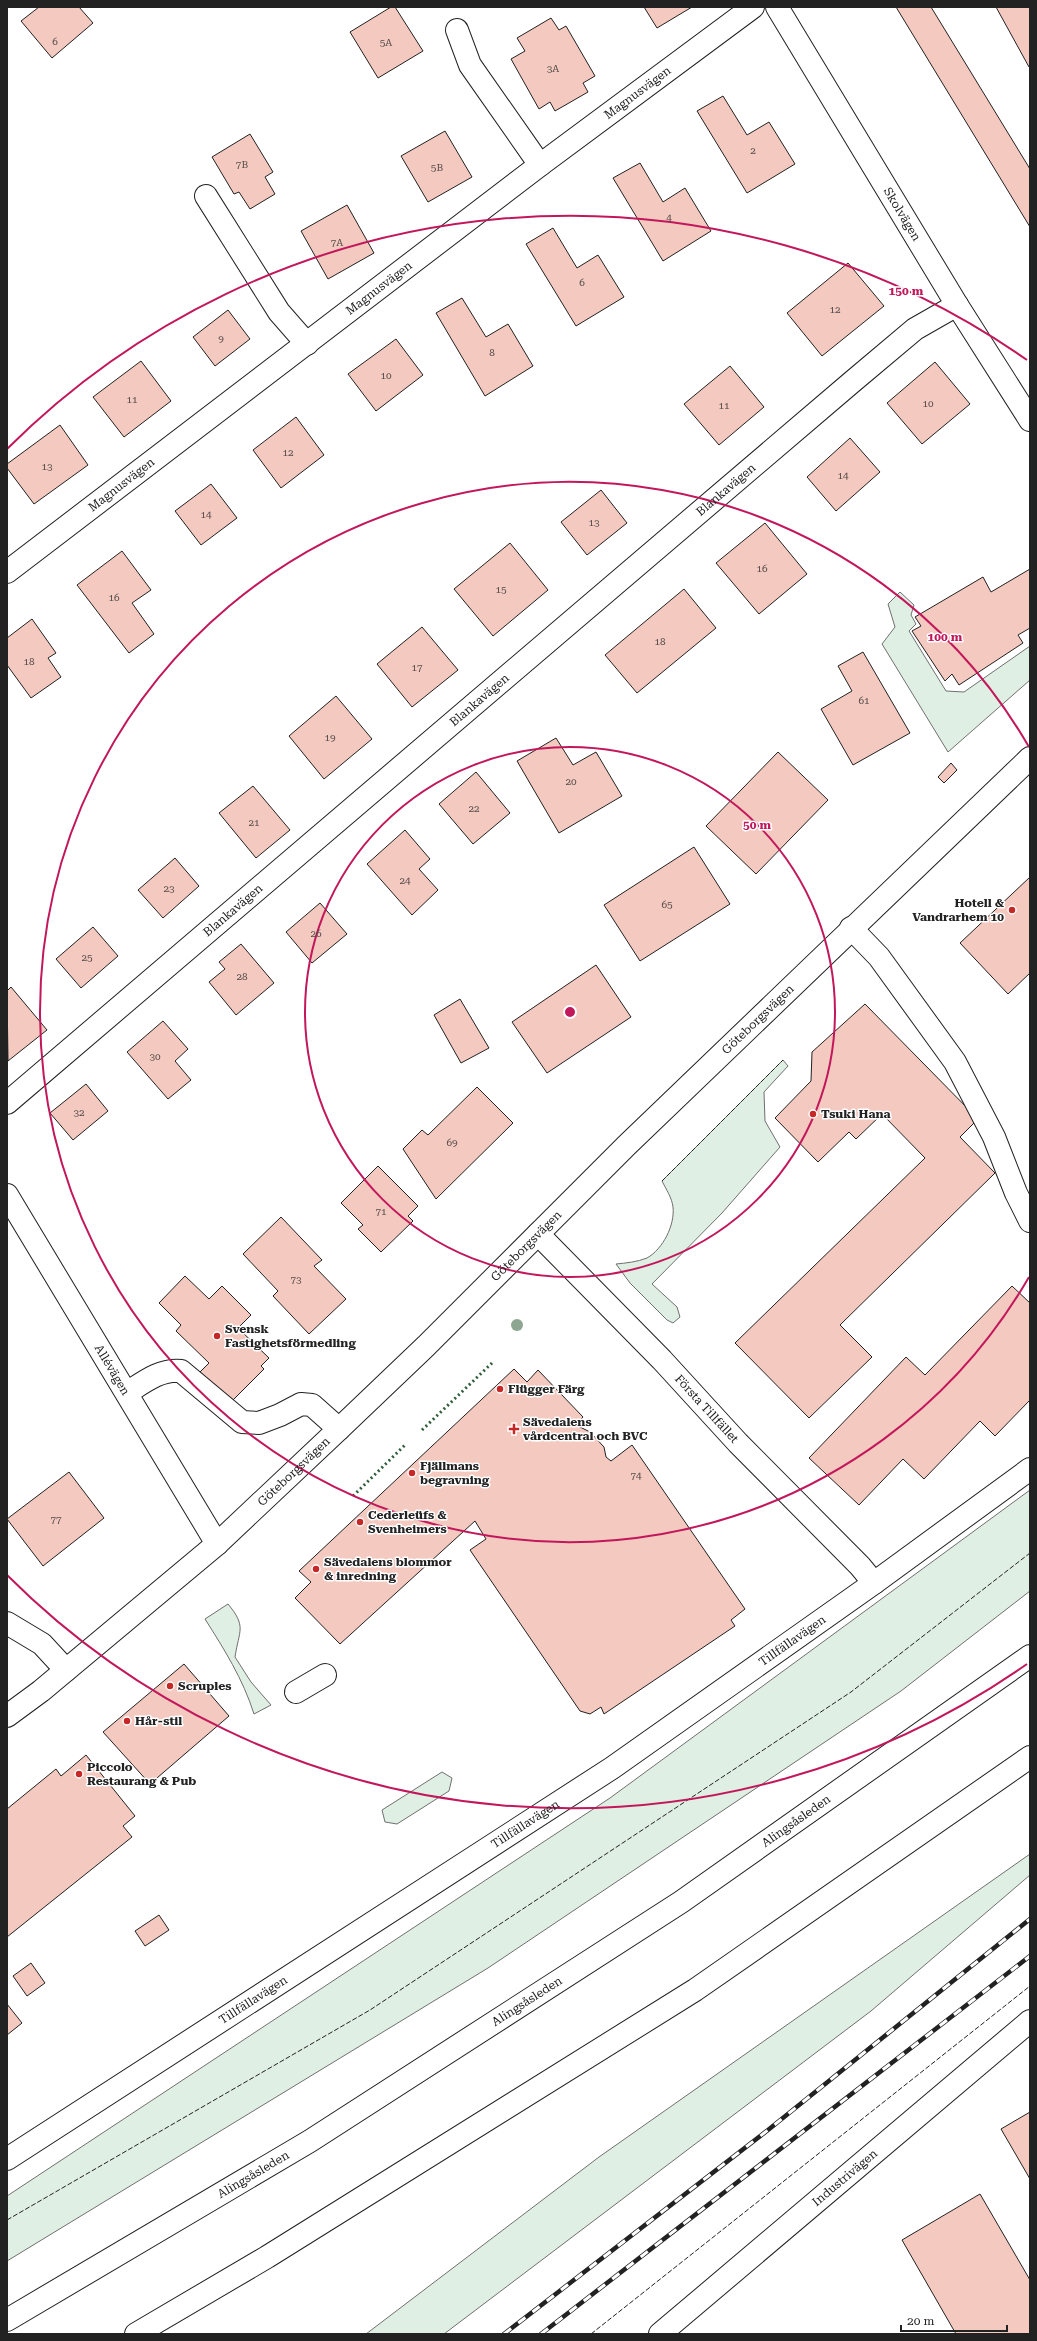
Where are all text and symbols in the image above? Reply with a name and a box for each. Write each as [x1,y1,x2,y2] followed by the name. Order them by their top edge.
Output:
[52,36,58,47] house number: 6
[380,37,392,48] house number: 5A
[547,63,559,74] house number: 3A
[601,63,674,122] street label: Magnusvägen
[750,145,756,156] house number: 2
[236,159,248,170] house number: 7B
[431,162,443,173] house number: 5B
[881,185,924,244] street label: Skolvägen
[666,212,672,223] house number: 4
[331,237,343,248] house number: 7A
[343,258,415,318] street label: Magnusvägen
[579,277,585,288] house number: 6
[889,284,924,298] text: 150 m
[829,304,841,315] house number: 12
[218,333,224,344] house number: 9
[489,347,495,358] house number: 8
[380,370,392,381] house number: 10
[126,394,138,405] house number: 11
[922,398,934,409] house number: 10
[718,400,730,411] house number: 11
[282,447,294,458] house number: 12
[86,455,157,514] street label: Magnusvägen
[693,460,759,519] street label: Blankavägen
[41,461,53,472] house number: 13
[837,470,849,481] house number: 14
[200,509,212,520] house number: 14
[588,517,600,528] house number: 13
[756,563,768,574] house number: 16
[495,584,507,595] house number: 15
[108,592,120,603] house number: 16
[928,630,963,644] text: 100 m
[654,636,666,647] house number: 18
[23,656,35,667] house number: 18
[411,662,423,673] house number: 17
[447,671,512,729] street label: Blankavägen
[858,695,870,706] house number: 61
[324,732,336,743] house number: 19
[565,776,577,787] house number: 20
[468,803,480,814] house number: 22
[248,817,260,828] house number: 21
[743,818,771,832] text: 50 m
[399,875,411,886] house number: 24
[200,881,266,939] street label: Blankavägen
[163,883,175,894] house number: 23
[912,896,1004,924] place label: Hotell & Vandrarhem 10
[661,899,673,910] house number: 65
[1007,905,1017,915] marker: Hotell & Vandrarhem 10
[310,928,322,939] house number: 26
[81,952,93,963] house number: 25
[236,971,248,982] house number: 28
[719,982,797,1057] street label: Göteborgsvägen
[563,1005,577,1019] centre of rings
[149,1051,161,1062] house number: 30
[73,1107,85,1118] house number: 32
[821,1107,891,1121] place label: Tsuki Hana
[808,1109,818,1119] marker: Tsuki Hana
[446,1137,458,1148] house number: 69
[375,1206,387,1217] house number: 71
[488,1207,565,1284] street label: Göteborgsvägen
[290,1274,302,1285] house number: 73
[225,1322,356,1350] place label: Svensk Fastighetsförmedling
[212,1331,222,1341] marker: Svensk Fastighetsförmedling
[92,1342,133,1398] street label: Allévägen
[672,1372,742,1446] street label: Första Tillfället
[508,1382,585,1396] place label: Flügger Färg
[495,1384,505,1394] marker: Flügger Färg
[523,1415,648,1443] place label: Sävedalens vårdcentral och BVC
[508,1423,520,1435] marker: Sävedalens vårdcentral och BVC
[255,1434,333,1509] street label: Göteborgsvägen
[420,1459,490,1487] place label: Fjällmans begravning
[407,1468,417,1478] marker: Fjällmans begravning
[630,1470,642,1481] house number: 74
[368,1508,447,1536] place label: Cederleüfs & Svenheimers
[50,1514,62,1525] house number: 77
[355,1517,365,1527] marker: Cederleüfs & Svenheimers
[324,1555,452,1583] place label: Sävedalens blommor & inredning
[311,1564,321,1574] marker: Sävedalens blommor & inredning
[756,1612,828,1669] street label: Tillfällavägen
[178,1679,231,1693] place label: Scruples
[165,1681,175,1691] marker: Scruples
[135,1714,182,1728] place label: Hår-stil
[122,1716,132,1726] marker: Hår-stil
[87,1760,196,1788] place label: Piccolo Restaurang & Pub
[74,1769,84,1779] marker: Piccolo Restaurang & Pub
[759,1792,833,1850] street label: Alingsåsleden
[488,1797,562,1851] street label: Tillfällavägen
[216,1973,290,2027] street label: Tillfällavägen
[489,1973,565,2029] street label: Alingsåsleden
[809,2146,880,2209] street label: Industrivägen
[215,2148,292,2201] street label: Alingsåsleden
[901,2307,1007,2333] scale bar
[907,2314,934,2328] text: 20 m

